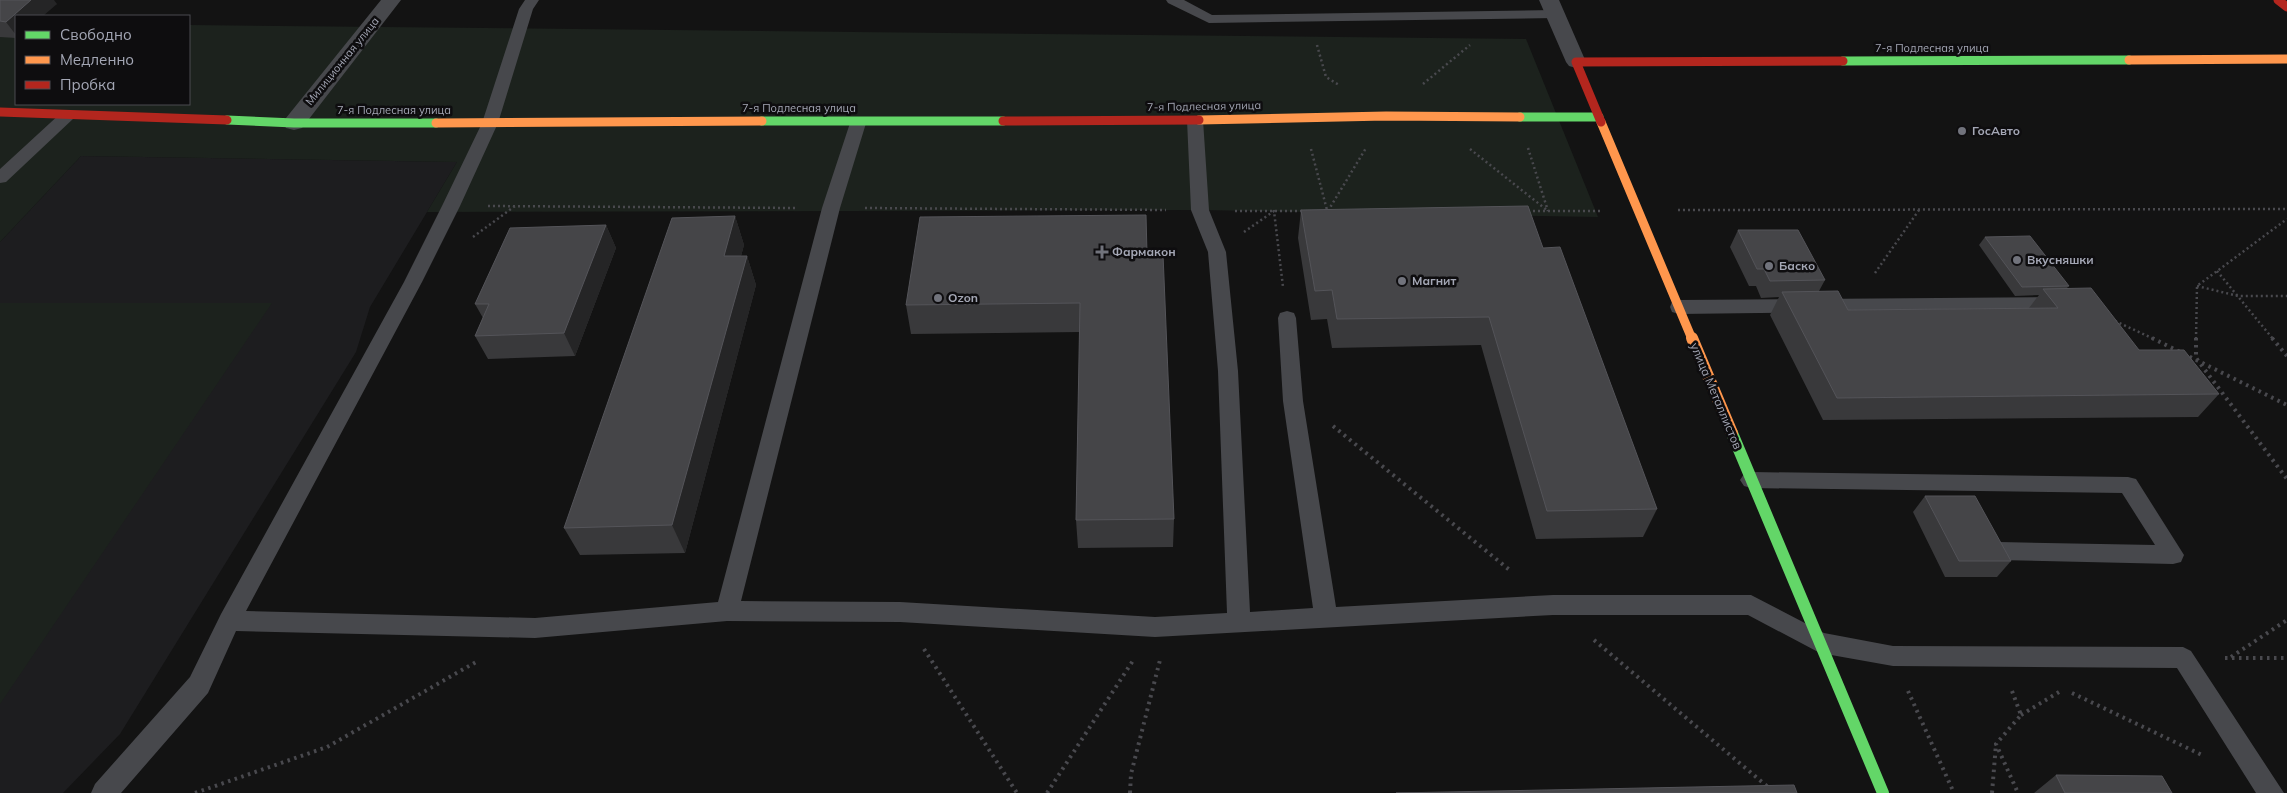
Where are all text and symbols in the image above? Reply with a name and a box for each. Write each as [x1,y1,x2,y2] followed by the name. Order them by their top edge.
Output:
[302,14,382,108] street label: Милиционная улица
[15,15,190,105] legend
[60,25,132,44] text: Свободно
[1875,41,1989,55] street label: 7-я Подлесная улица
[60,50,134,69] text: Медленно
[60,75,115,94] text: Пробка
[1147,98,1261,114] street label: 7-я Подлесная улица
[742,101,856,115] street label: 7-я Подлесная улица
[337,103,451,117] street label: 7-я Подлесная улица
[1972,123,2020,138] place label: ГосАвто
[1956,125,1968,137] marker: ГосАвто
[1112,244,1176,259] place label: Фармакон
[1096,246,1108,258] marker: Фармакон
[2027,252,2094,267] place label: Вкусняшки
[2011,254,2023,266] marker: Вкусняшки
[1779,258,1815,273] place label: Баско
[1763,260,1775,272] marker: Баско
[1412,273,1456,288] place label: Магнит
[1396,275,1408,287] marker: Магнит
[948,290,978,305] place label: Ozon
[932,292,944,304] marker: Ozon
[1687,340,1746,452] street label: улица Металлистов

